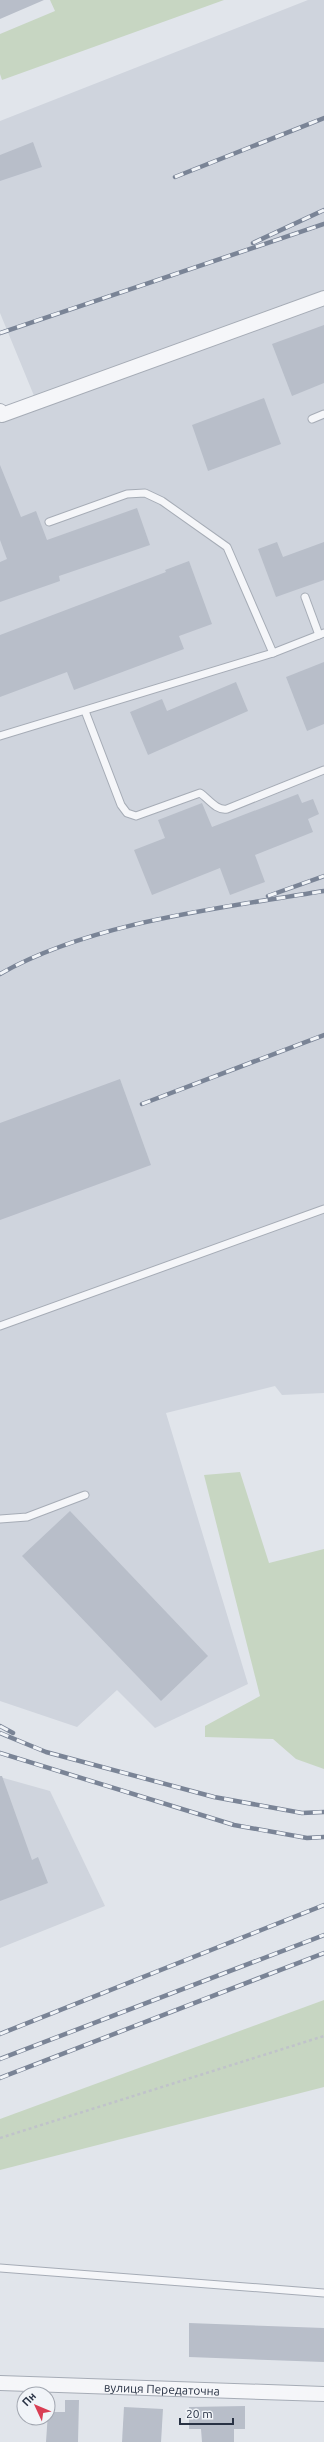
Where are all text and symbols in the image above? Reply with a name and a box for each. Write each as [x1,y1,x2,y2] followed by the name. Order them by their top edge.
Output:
[104,2380,220,2397] street label: вулиця Передаточна
[16,2386,56,2426] north arrow
[19,2390,38,2408] text: Пн
[180,2400,233,2426] scale bar
[186,2407,213,2420] text: 20 m

